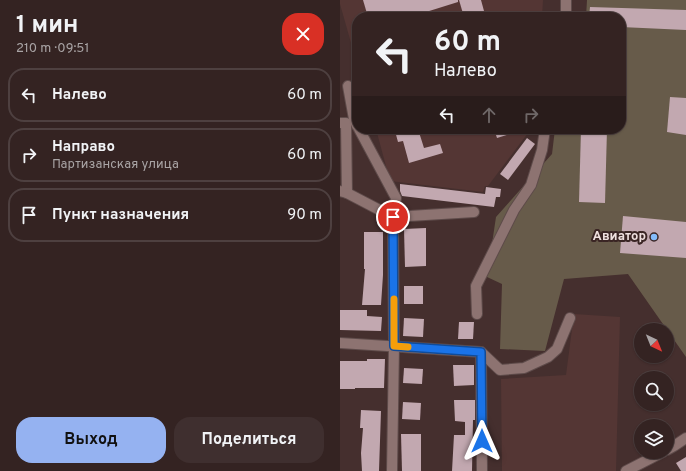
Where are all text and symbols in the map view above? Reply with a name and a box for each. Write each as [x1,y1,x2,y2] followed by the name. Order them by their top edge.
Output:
[16,11,78,41] text: 1 мин
[282,13,324,55] button: close
[434,25,501,61] text: 60 m
[368,28,420,80] icon: left
[16,41,89,57] text: 210 m · 09:51
[434,60,497,83] text: Налево
[18,84,40,106] icon: left
[52,86,107,105] text: Налево
[287,86,322,105] text: 60 m
[436,104,458,126] icon: left
[478,104,500,126] icon: ahead
[520,104,542,126] icon: right
[52,138,115,157] text: Направо
[18,144,40,166] icon: right
[287,146,322,165] text: 60 m
[52,157,179,173] text: Партизанская улица
[376,200,410,234] pin
[18,204,40,226] icon: arrive
[52,206,189,225] text: Пункт назначения
[287,206,322,225] text: 90 m
[382,206,404,228] icon: arrive
[593,229,646,245] place label: Авиатор
[649,232,659,242] marker: Авиатор
[634,323,674,363] north arrow
[634,323,674,459] map controls
[634,371,674,411] button: search
[16,417,166,463] button: Выход
[174,417,324,463] button: Поделиться
[634,419,674,459] button: layers
[461,420,503,462] position arrow

